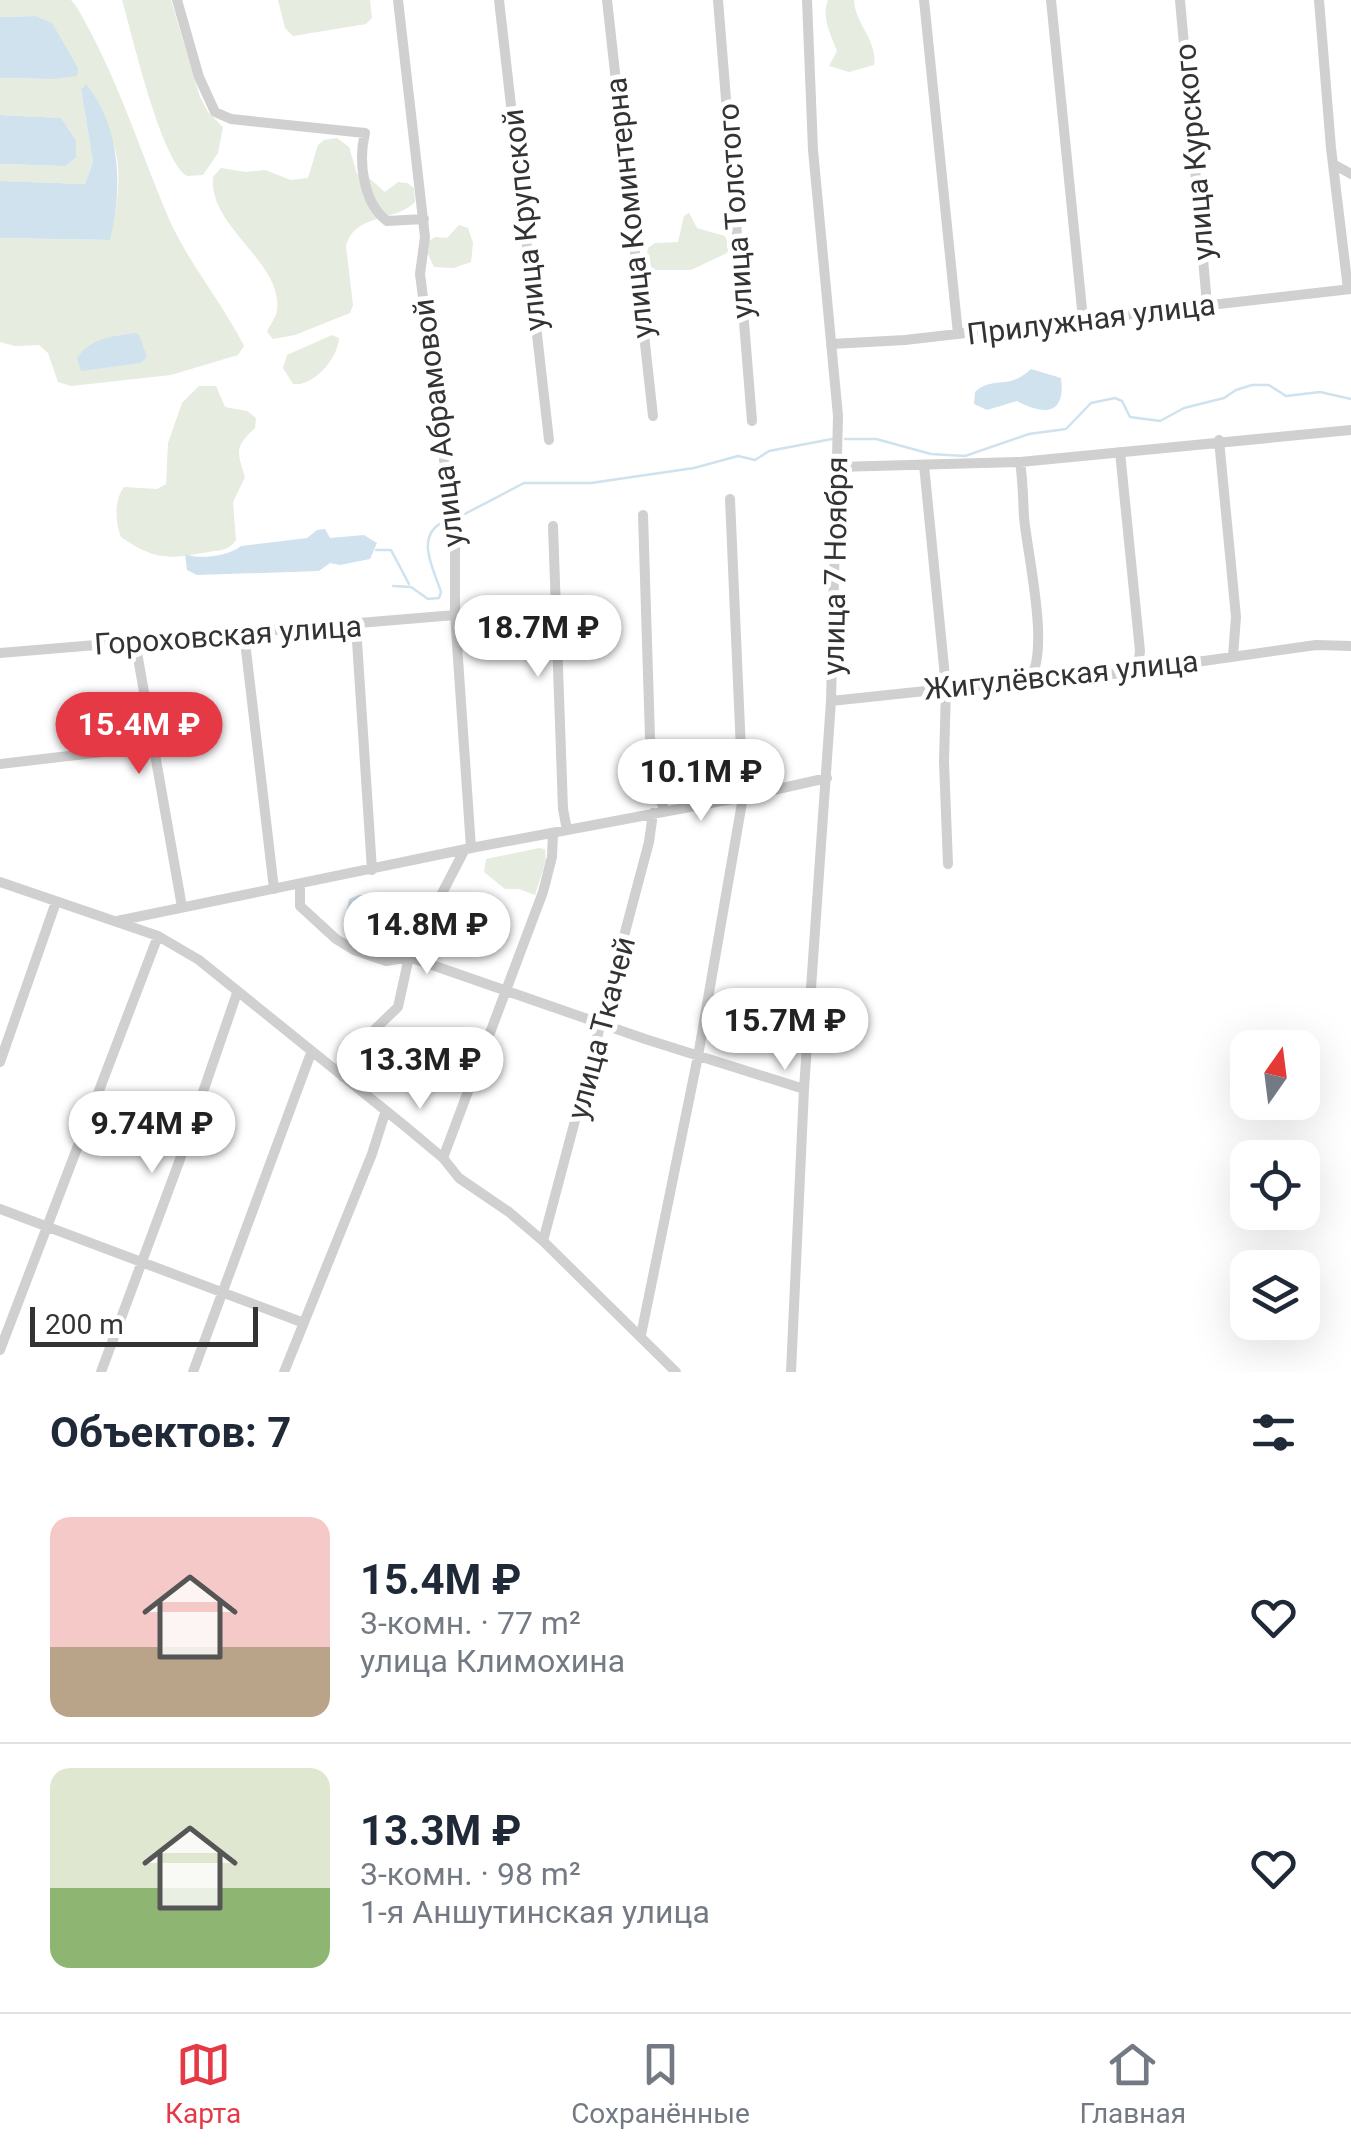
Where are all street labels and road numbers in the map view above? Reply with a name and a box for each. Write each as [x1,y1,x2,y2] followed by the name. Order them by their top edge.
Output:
[1167,42,1221,262] street label: улица Курского
[598,76,660,340] street label: улица Коминтерна
[710,102,760,320] street label: улица Толстого
[495,107,553,333] street label: улица Крупской
[965,286,1217,352] street label: Прилужная улица
[405,297,471,549] street label: улица Абрамовой
[816,456,854,676] street label: улица 7 Ноября
[93,608,363,662] street label: Гороховская улица
[922,643,1200,707] street label: Жигулёвская улица
[560,933,642,1123] street label: улица Ткачей

